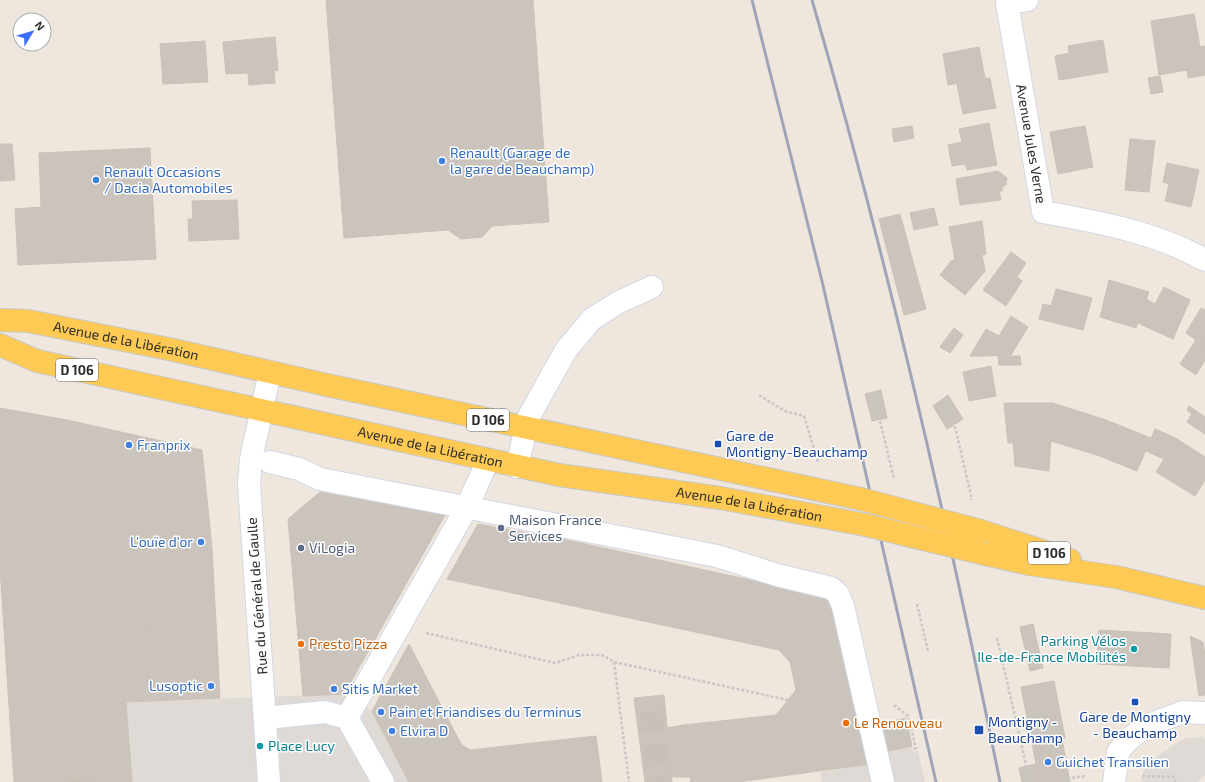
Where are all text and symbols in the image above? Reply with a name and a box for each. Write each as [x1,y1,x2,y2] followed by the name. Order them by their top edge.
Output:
[12,12,52,52] north arrow
[33,18,48,33] text: N
[1013,83,1050,205] street label: Avenue Jules Verne
[450,144,594,177] place label: Renault (Garage de la gare de Beauchamp)
[437,156,447,166] marker: Renault (Garage de la gare de Beauchamp)
[104,163,233,196] place label: Renault Occasions / Dacia Automobiles
[91,175,101,185] marker: Renault Occasions / Dacia Automobiles
[52,317,201,364] street label: Avenue de la Libération
[56,359,98,381] road number: D 106
[467,409,509,431] road number: D 106
[356,422,505,471] street label: Avenue de la Libération
[726,427,868,460] place label: Gare de Montigny-Beauchamp
[137,436,191,453] place label: Franprix
[713,439,723,449] marker: Gare de Montigny-Beauchamp
[124,440,134,450] marker: Franprix
[675,483,824,525] street label: Avenue de la Libération
[509,511,602,544] place label: Maison France Services
[243,517,270,675] street label: Rue du Général de Gaulle
[496,523,506,533] marker: Maison France Services
[130,533,193,550] place label: L'ouïe d'or
[196,537,206,547] marker: L'ouïe d'or
[309,539,355,556] place label: ViLogia
[1028,542,1070,564] road number: D 106
[296,543,306,553] marker: ViLogia
[977,632,1126,665] place label: Parking Vélos Ile-de-France Mobilités
[309,635,387,652] place label: Presto Pizza
[296,639,306,649] marker: Presto Pizza
[1129,644,1139,654] marker: Parking Vélos Ile-de-France Mobilités
[149,677,203,694] place label: Lusoptic
[342,680,418,697] place label: Sitis Market
[206,681,216,691] marker: Lusoptic
[329,684,339,694] marker: Sitis Market
[1130,697,1140,707] marker: Gare de Montigny - Beauchamp
[389,703,582,720] place label: Pain et Friandises du Terminus
[376,707,386,717] marker: Pain et Friandises du Terminus
[1079,708,1191,741] place label: Gare de Montigny - Beauchamp
[988,713,1063,746] place label: Montigny - Beauchamp
[854,714,943,731] place label: Le Renouveau
[841,718,851,728] marker: Le Renouveau
[400,722,448,739] place label: Elvira D
[973,724,985,736] marker: Montigny - Beauchamp
[387,726,397,736] marker: Elvira D
[268,737,335,754] place label: Place Lucy
[255,741,265,751] marker: Place Lucy
[1056,753,1169,770] place label: Guichet Transilien
[1043,757,1053,767] marker: Guichet Transilien

